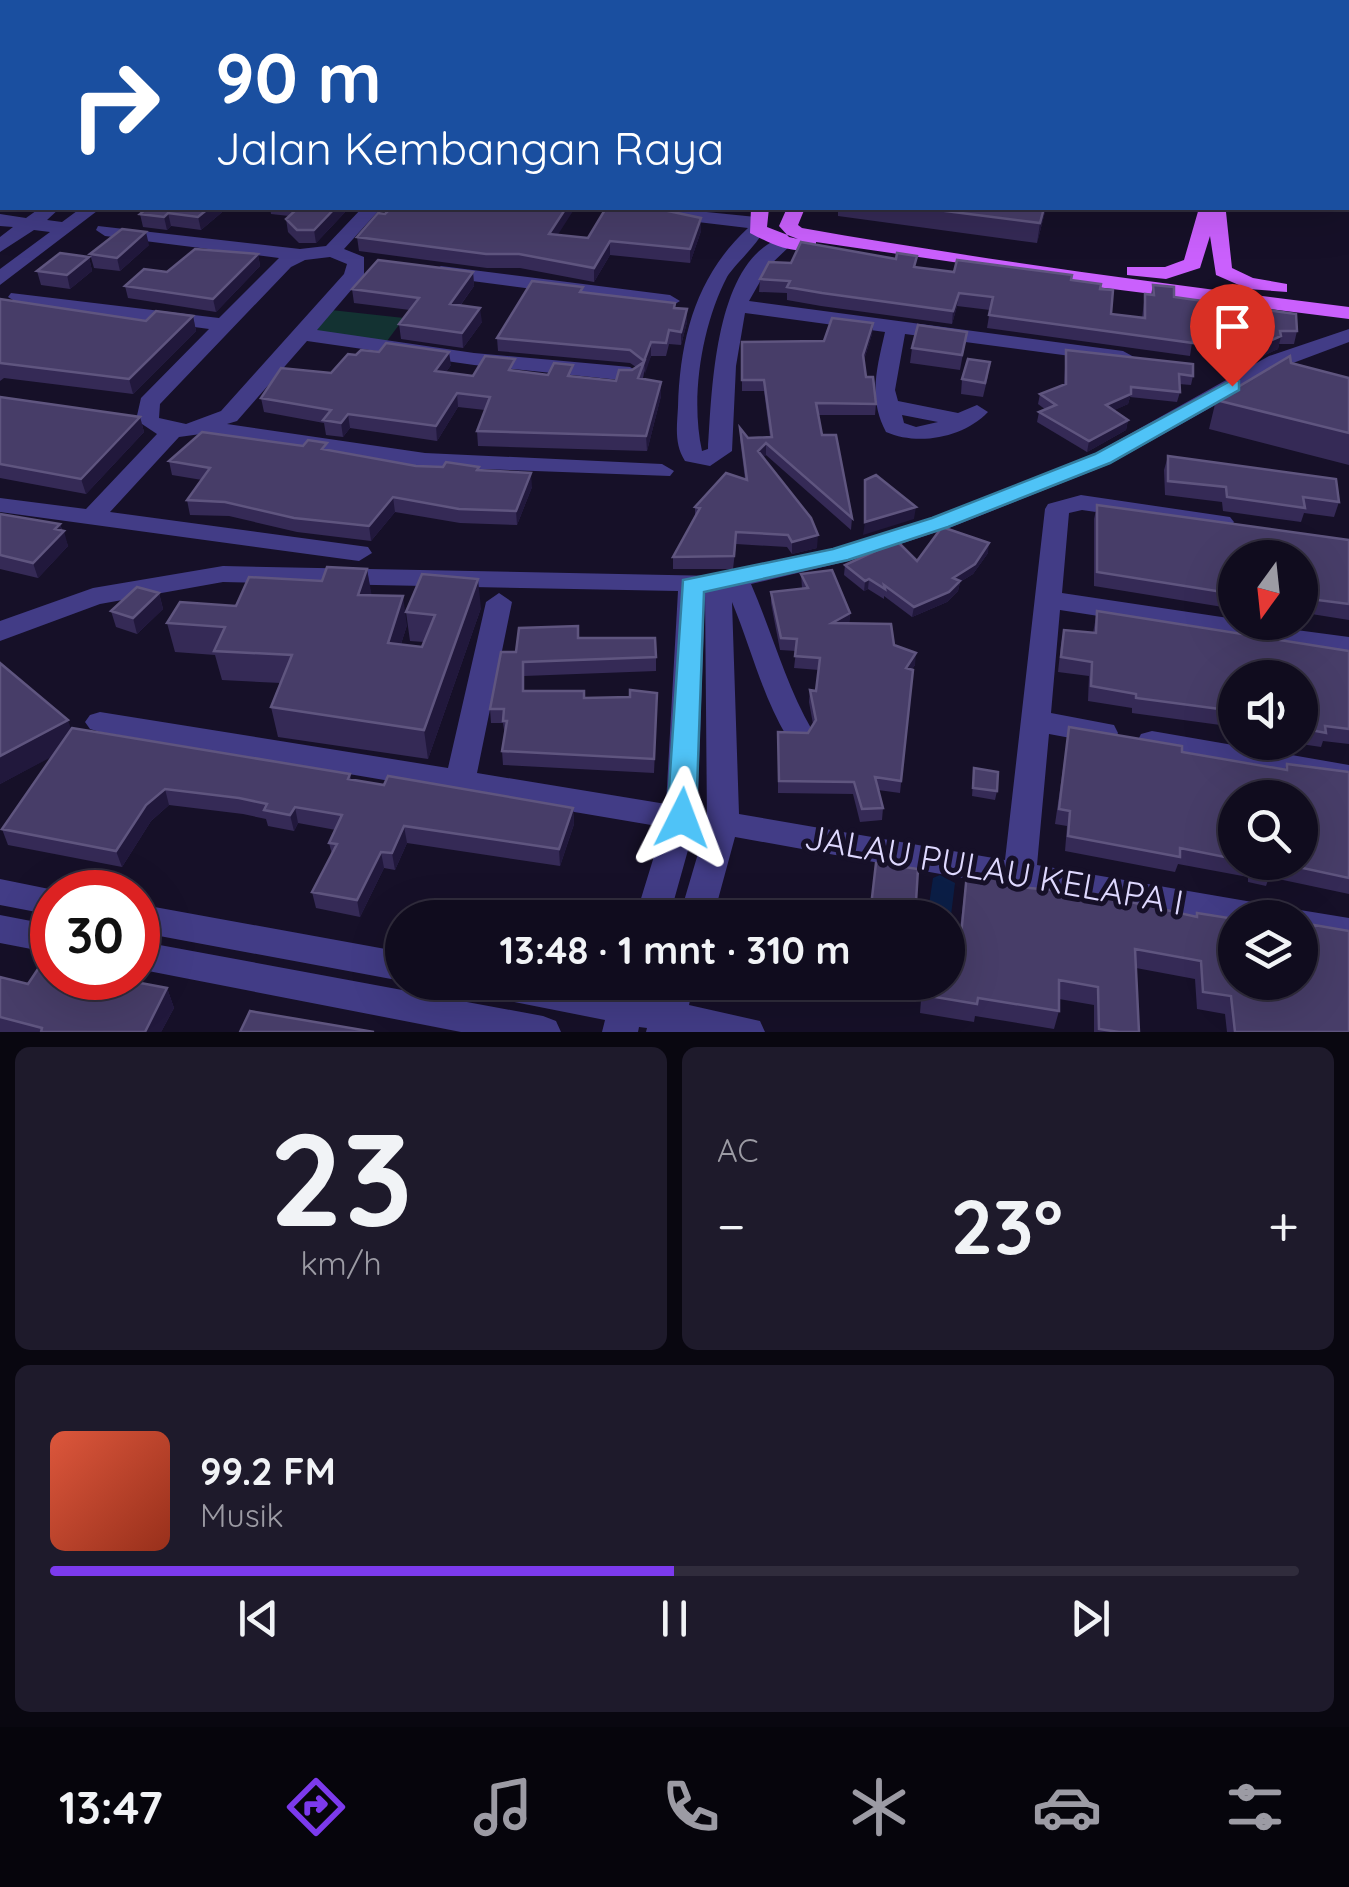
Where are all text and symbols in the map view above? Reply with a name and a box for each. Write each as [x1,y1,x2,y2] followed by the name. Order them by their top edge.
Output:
[215,33,382,121] text: 90 m
[50,40,180,170] icon: right
[215,120,724,176] text: Jalan Kembangan Raya
[1190,284,1275,387] pin
[1205,299,1260,354] icon: arrive
[1218,540,1318,640] north arrow
[1218,540,1318,1000] map controls
[1218,660,1318,760] button: sound
[630,766,734,870] position arrow
[1218,780,1318,880] button: search
[801,814,1187,924] street label: JALAU PULAU KELAPA I
[30,870,160,1000] speed limit sign: 30
[1218,900,1318,1000] button: layers
[499,926,851,974] text: 13:48 · 1 mnt · 310 m
[269,1096,413,1259] text: 23
[717,1130,758,1170] text: AC
[951,1179,1063,1273] text: 23°
[717,1191,746,1260] text: −
[1268,1191,1299,1260] text: +
[300,1243,382,1283] text: km/h
[200,1447,336,1495] text: 99.2 FM
[200,1495,284,1535] text: Musik
[231,1591,286,1646] icon: previous
[647,1591,702,1646] icon: pause
[1063,1591,1118,1646] icon: next
[281,1772,351,1842] icon: directions
[468,1772,538,1842] icon: music
[656,1772,726,1842] icon: phone
[844,1772,914,1842] icon: climate
[1032,1772,1102,1842] icon: car
[1220,1772,1290,1842] icon: filters
[59,1779,163,1835] text: 13:47

